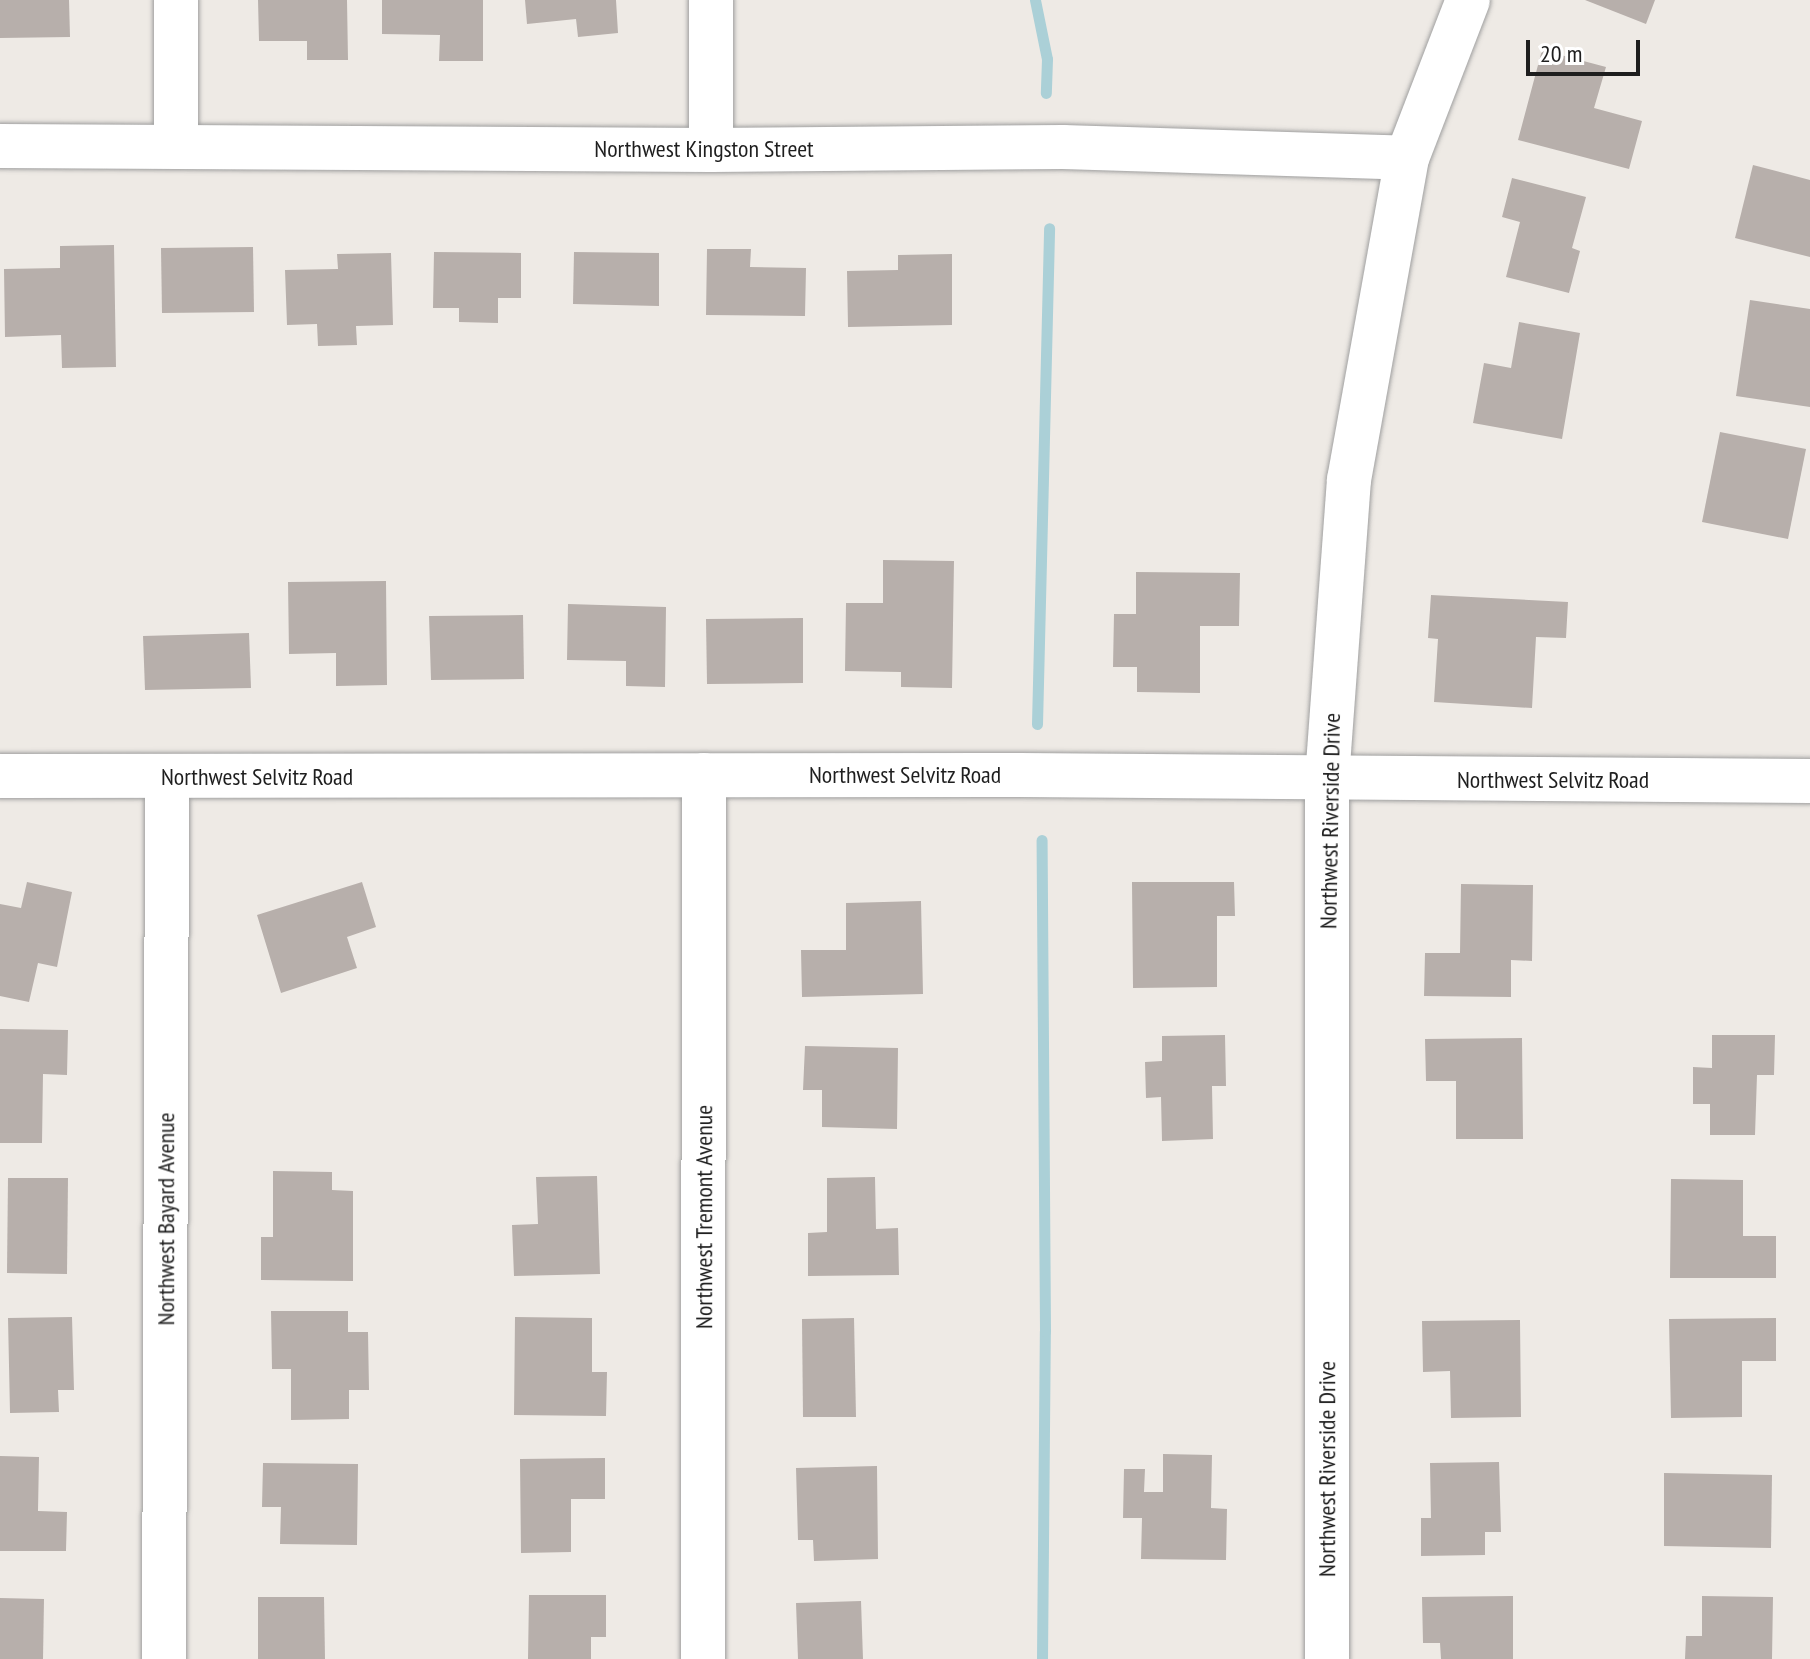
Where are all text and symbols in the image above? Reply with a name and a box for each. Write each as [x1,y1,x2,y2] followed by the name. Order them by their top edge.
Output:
[1530,24,1644,74] scale bar
[1540,38,1582,69] text: 20 m
[594,135,814,163] street label: Northwest Kingston Street
[1314,713,1346,929] street label: Northwest Riverside Drive
[809,761,1001,789] street label: Northwest Selvitz Road
[161,763,353,791] street label: Northwest Selvitz Road
[1457,766,1649,794] street label: Northwest Selvitz Road
[690,1104,718,1330] street label: Northwest Tremont Avenue
[152,1112,180,1326] street label: Northwest Bayard Avenue
[1313,1361,1341,1577] street label: Northwest Riverside Drive

